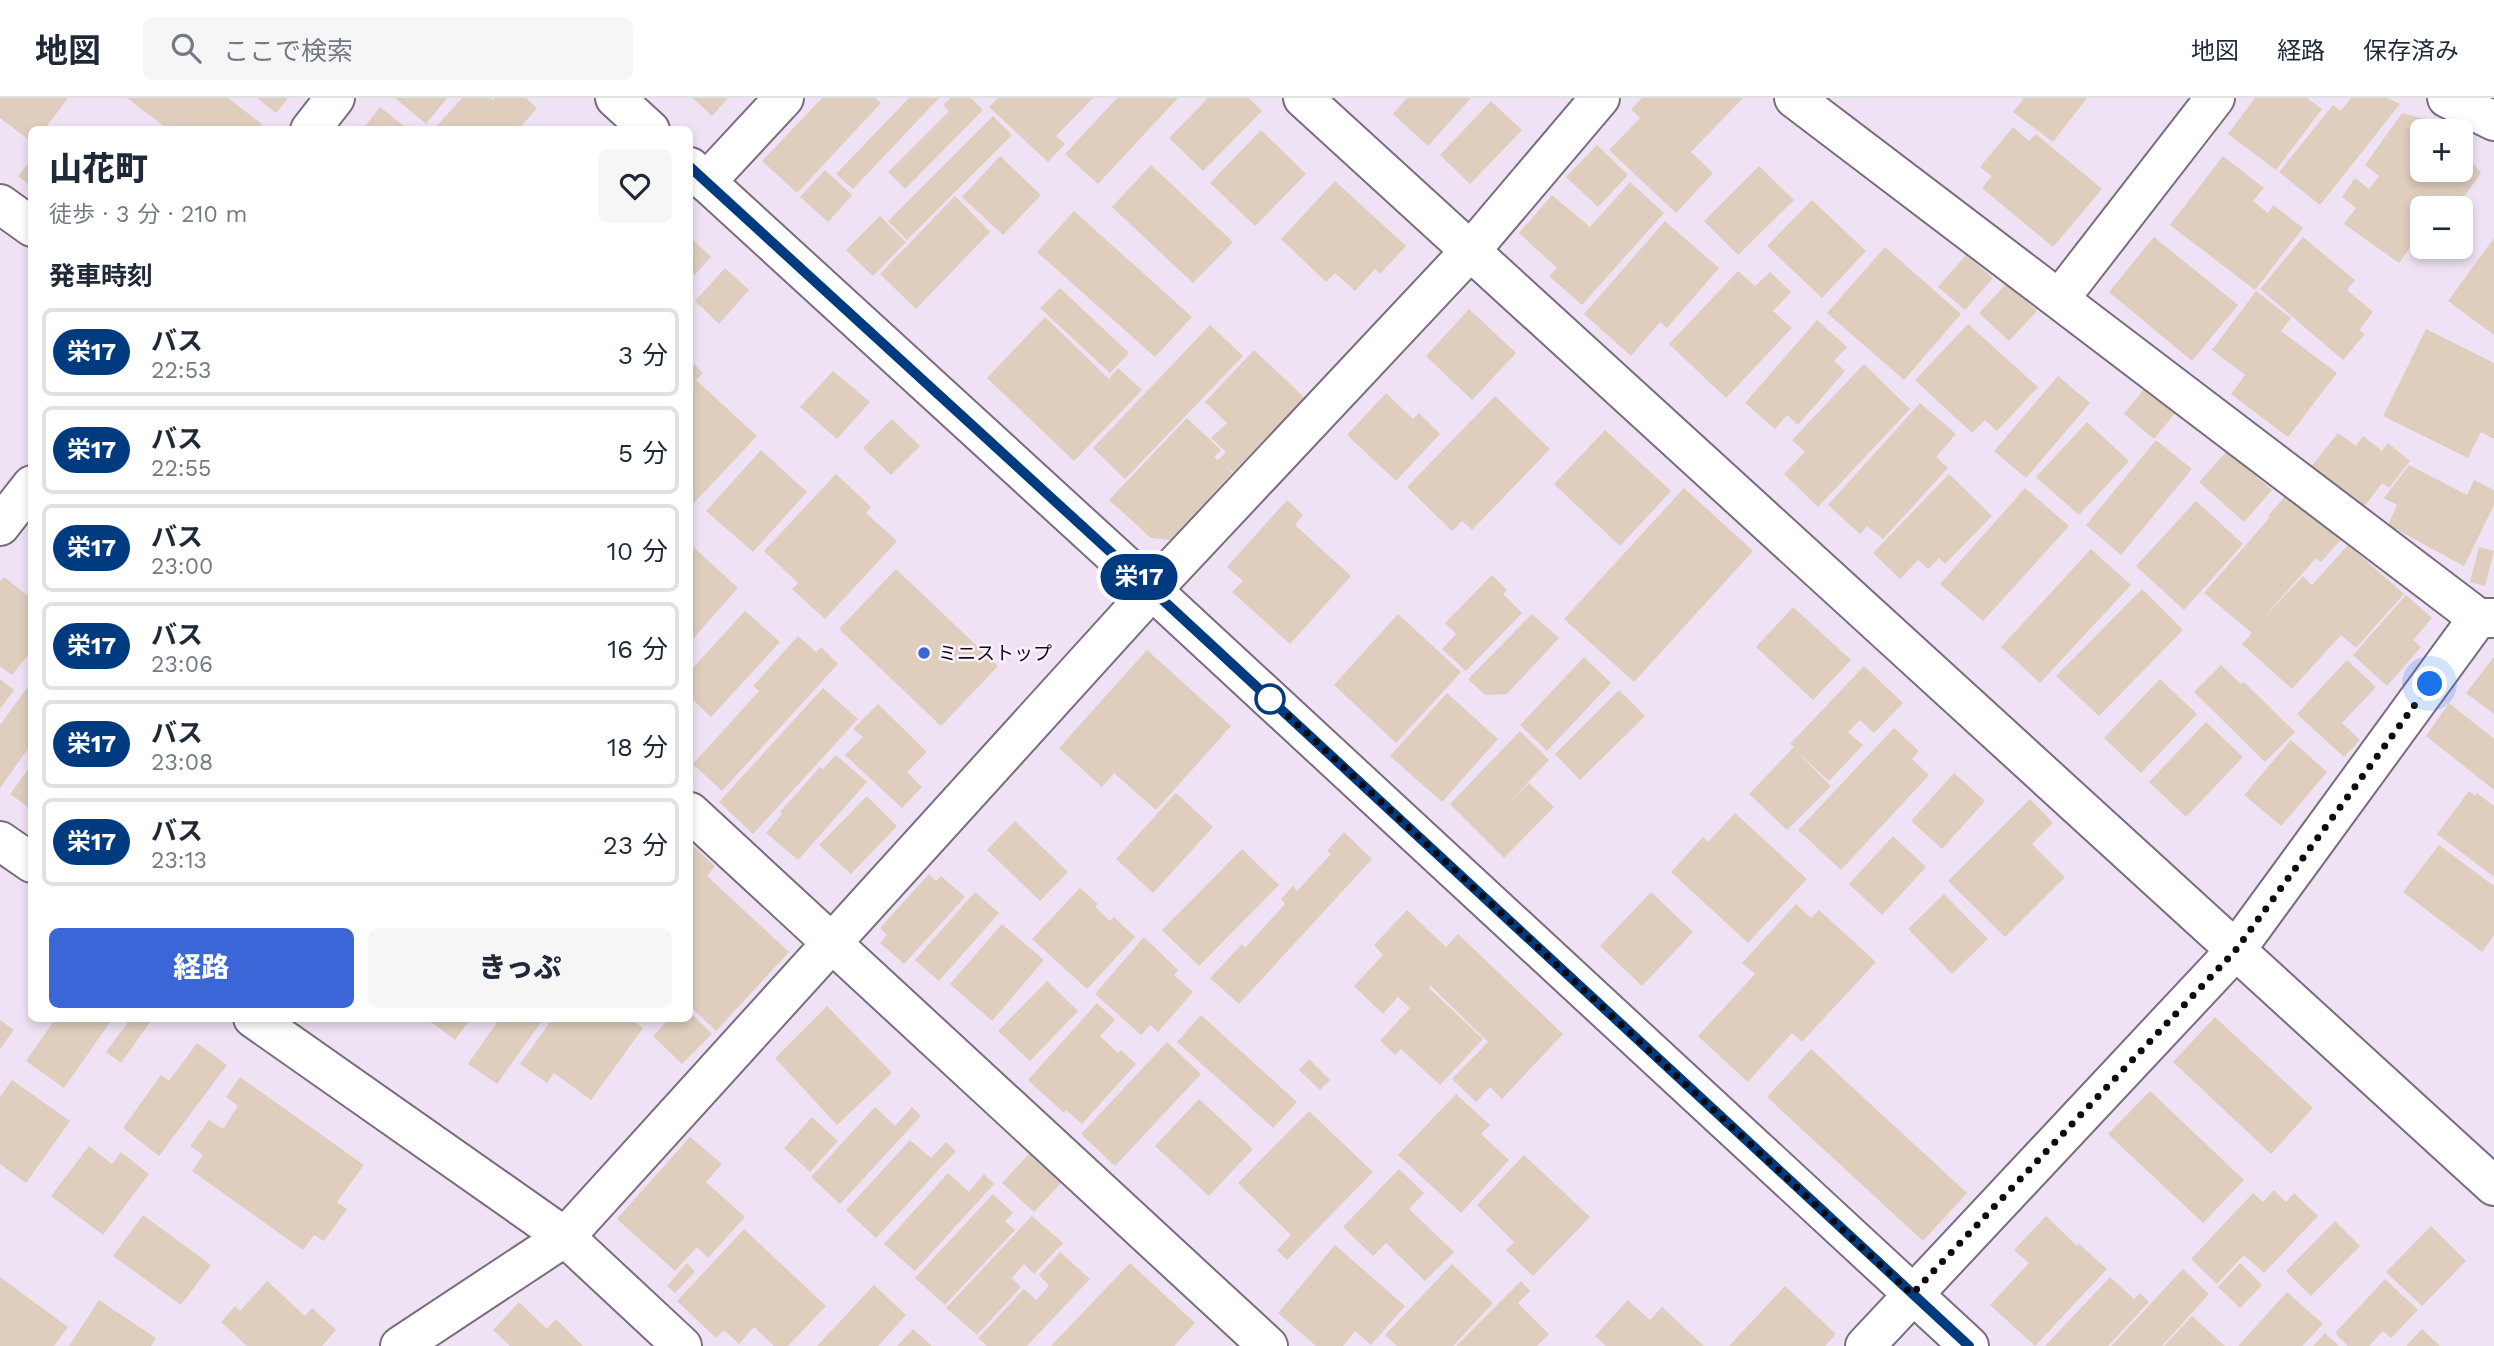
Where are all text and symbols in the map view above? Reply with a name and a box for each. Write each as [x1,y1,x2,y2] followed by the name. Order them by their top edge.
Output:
[143,17,633,80] search box
[167,29,205,67] icon: search
[35,31,101,70] text: 地図
[223,36,353,66] text: ここで検索
[2191,37,2239,65] text: 地図
[2277,37,2325,65] text: 経路
[2363,37,2459,65] text: 保存済み
[2410,119,2473,259] map controls
[2410,119,2473,182] button: +
[49,149,148,188] text: 山花町
[598,149,672,223] button: heart
[2410,196,2473,259] button: −
[49,201,247,228] text: 徒歩 · 3 分 · 210 m
[49,261,153,291] text: 発車時刻
[151,326,203,356] text: バス
[67,338,116,366] text: 栄17
[618,340,668,370] text: 3 分
[151,357,211,384] text: 22:53
[151,424,203,454] text: バス
[67,436,116,464] text: 栄17
[618,438,668,468] text: 5 分
[151,455,211,482] text: 22:55
[151,522,203,552] text: バス
[67,534,116,562] text: 栄17
[607,536,668,566] text: 10 分
[151,553,213,580] text: 23:00
[1099,554,1179,600] line badge: 栄17
[1115,563,1163,591] text: 栄17
[151,620,203,650] text: バス
[67,632,116,660] text: 栄17
[607,634,668,664] text: 16 分
[938,642,1052,665] place label: ミニストップ
[916,645,932,661] marker: ミニストップ
[151,651,213,678] text: 23:06
[2412,666,2447,701] your location
[1255,684,1285,714] unlabelled marker
[151,718,203,748] text: バス
[67,730,116,758] text: 栄17
[607,732,668,762] text: 18 分
[151,749,213,776] text: 23:08
[151,816,203,846] text: バス
[67,828,116,856] text: 栄17
[603,830,668,860] text: 23 分
[151,847,207,874] text: 23:13
[49,928,354,1008] button: 経路
[368,928,672,1008] button: きっぷ

